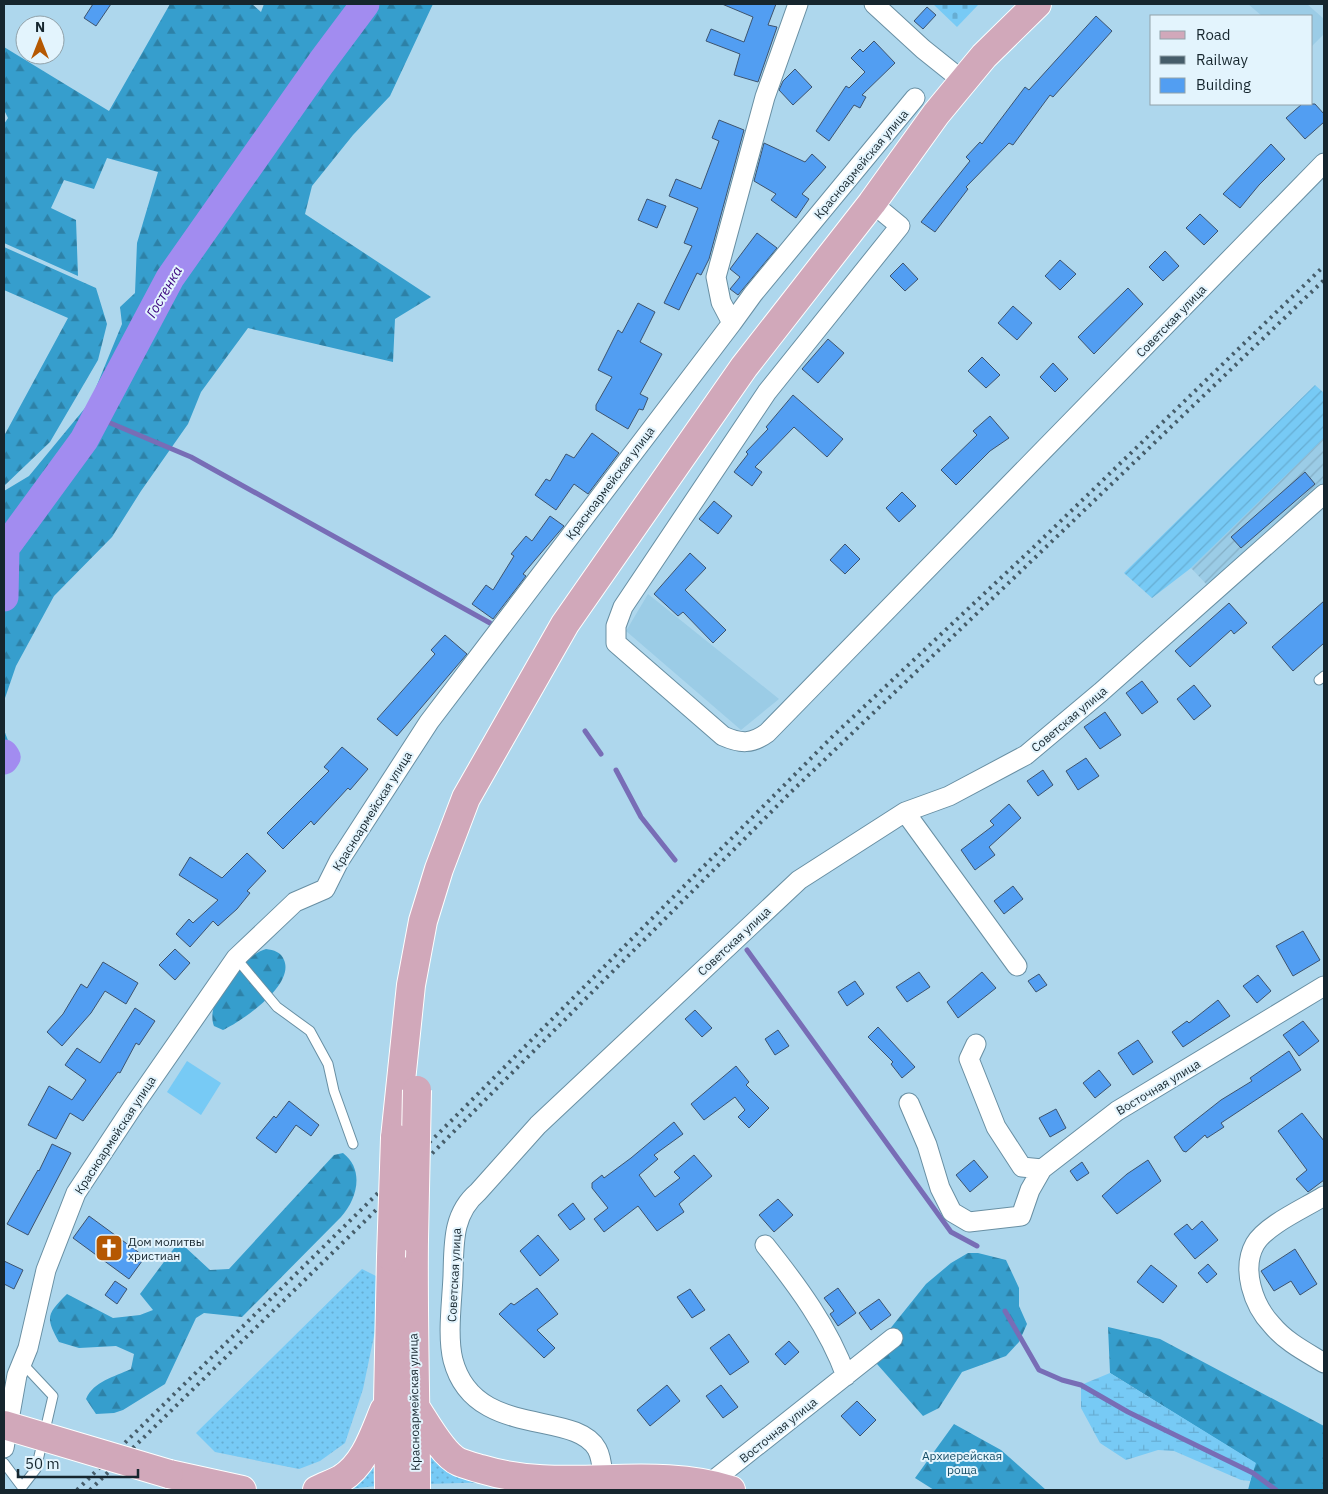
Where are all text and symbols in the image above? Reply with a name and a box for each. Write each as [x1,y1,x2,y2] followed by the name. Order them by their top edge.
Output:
[15,15,65,65] north arrow
[1150,15,1313,105] legend
[35,18,45,36] text: N
[1196,25,1231,44] text: Road
[1196,50,1249,69] text: Railway
[1196,75,1251,94] text: Building
[811,106,911,222] street label: Красноармейская улица
[142,263,186,321] water label: Гостенка
[1133,281,1210,360] street label: Советская улица
[563,423,658,543] street label: Красноармейская улица
[1028,683,1110,755] street label: Советская улица
[329,748,415,873] street label: Красноармейская улица
[694,903,774,979] street label: Советская улица
[1113,1056,1203,1118] street label: Восточная улица
[71,1073,159,1197] street label: Красноармейская улица
[444,1227,464,1322] street label: Советская улица
[94,1233,124,1263] church icon: Дом молитвы христиан
[128,1234,204,1263] place label: Дом молитвы христиан
[405,1332,423,1471] street label: Красноармейская улица
[736,1394,820,1466] street label: Восточная улица
[18,1446,138,1478] scale bar
[922,1448,1002,1477] park label: Архиерейская роща
[25,1454,60,1473] text: 50 m

